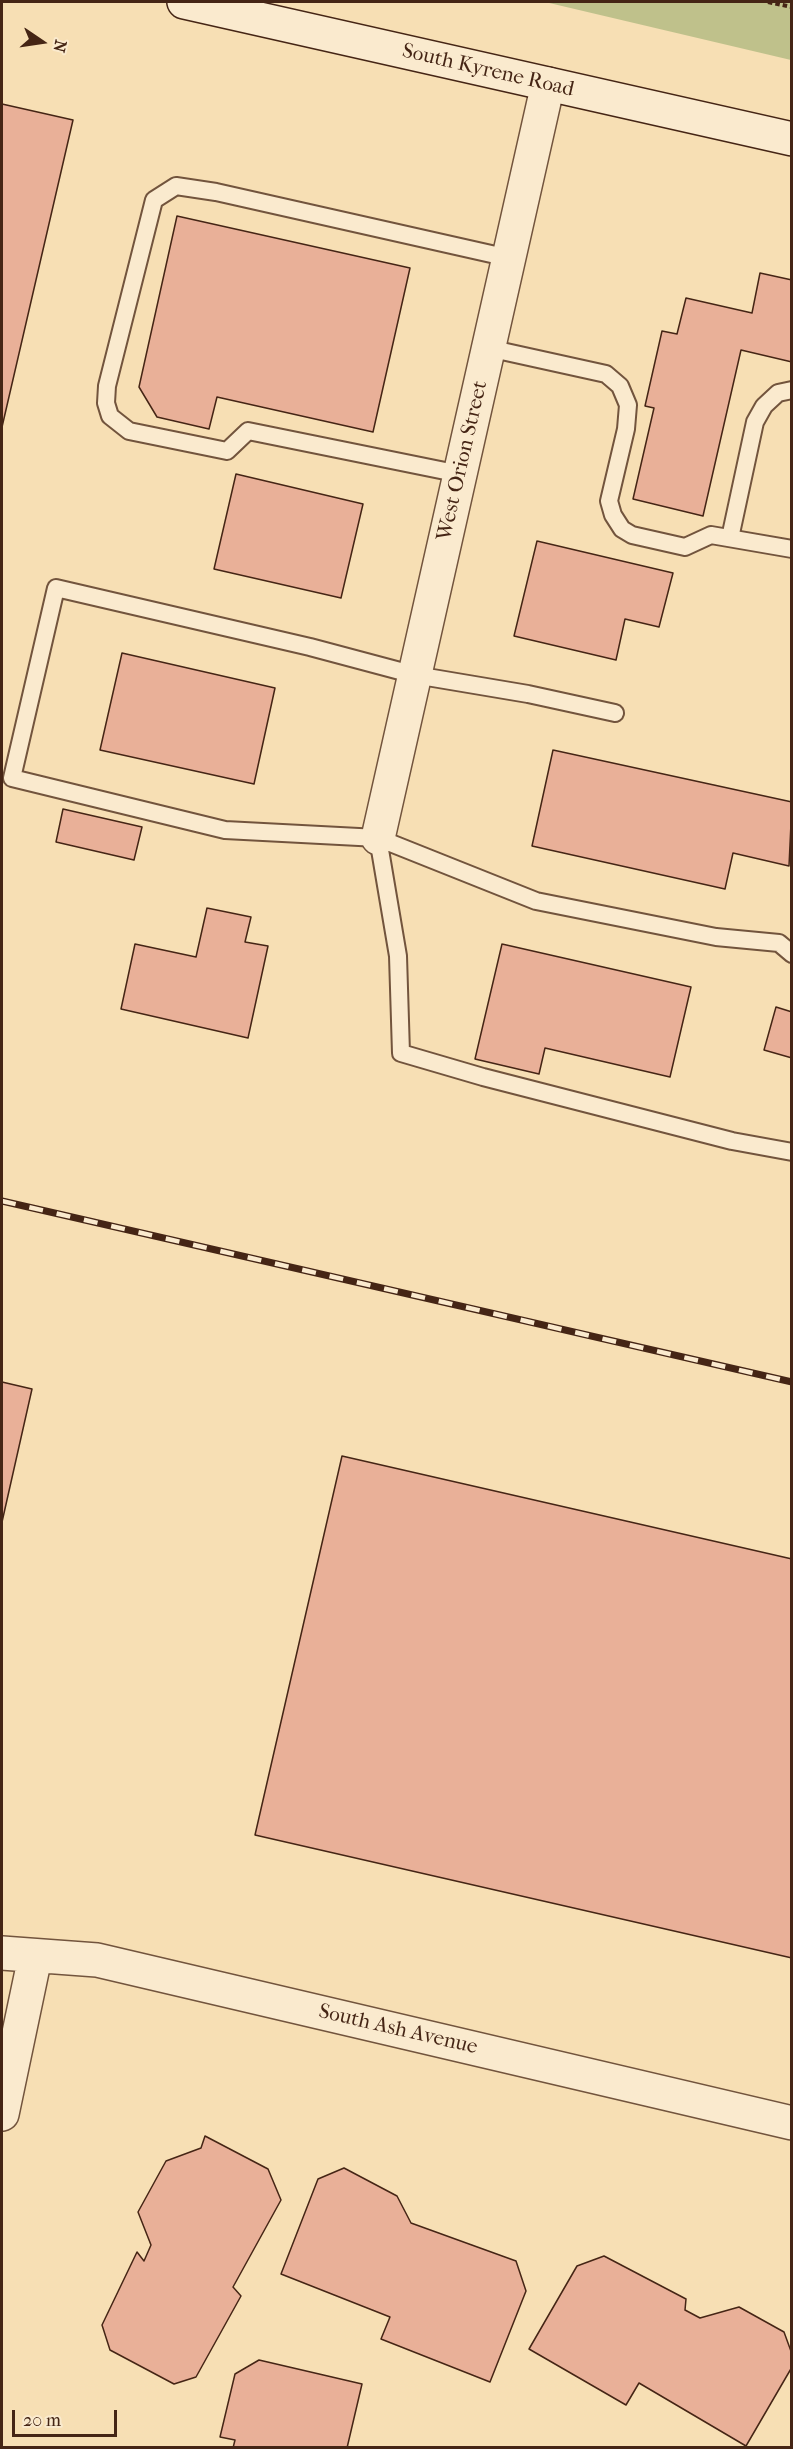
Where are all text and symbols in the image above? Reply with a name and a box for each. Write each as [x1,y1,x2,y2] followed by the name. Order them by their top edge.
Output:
[12,12,72,72] north arrow
[49,38,71,54] text: N
[400,39,576,103] street label: South Kyrene Road
[432,378,494,544] street label: West Orion Street
[316,1999,480,2061] street label: South Ash Avenue
[15,2398,120,2436] scale bar
[23,2410,61,2431] text: 20 m

